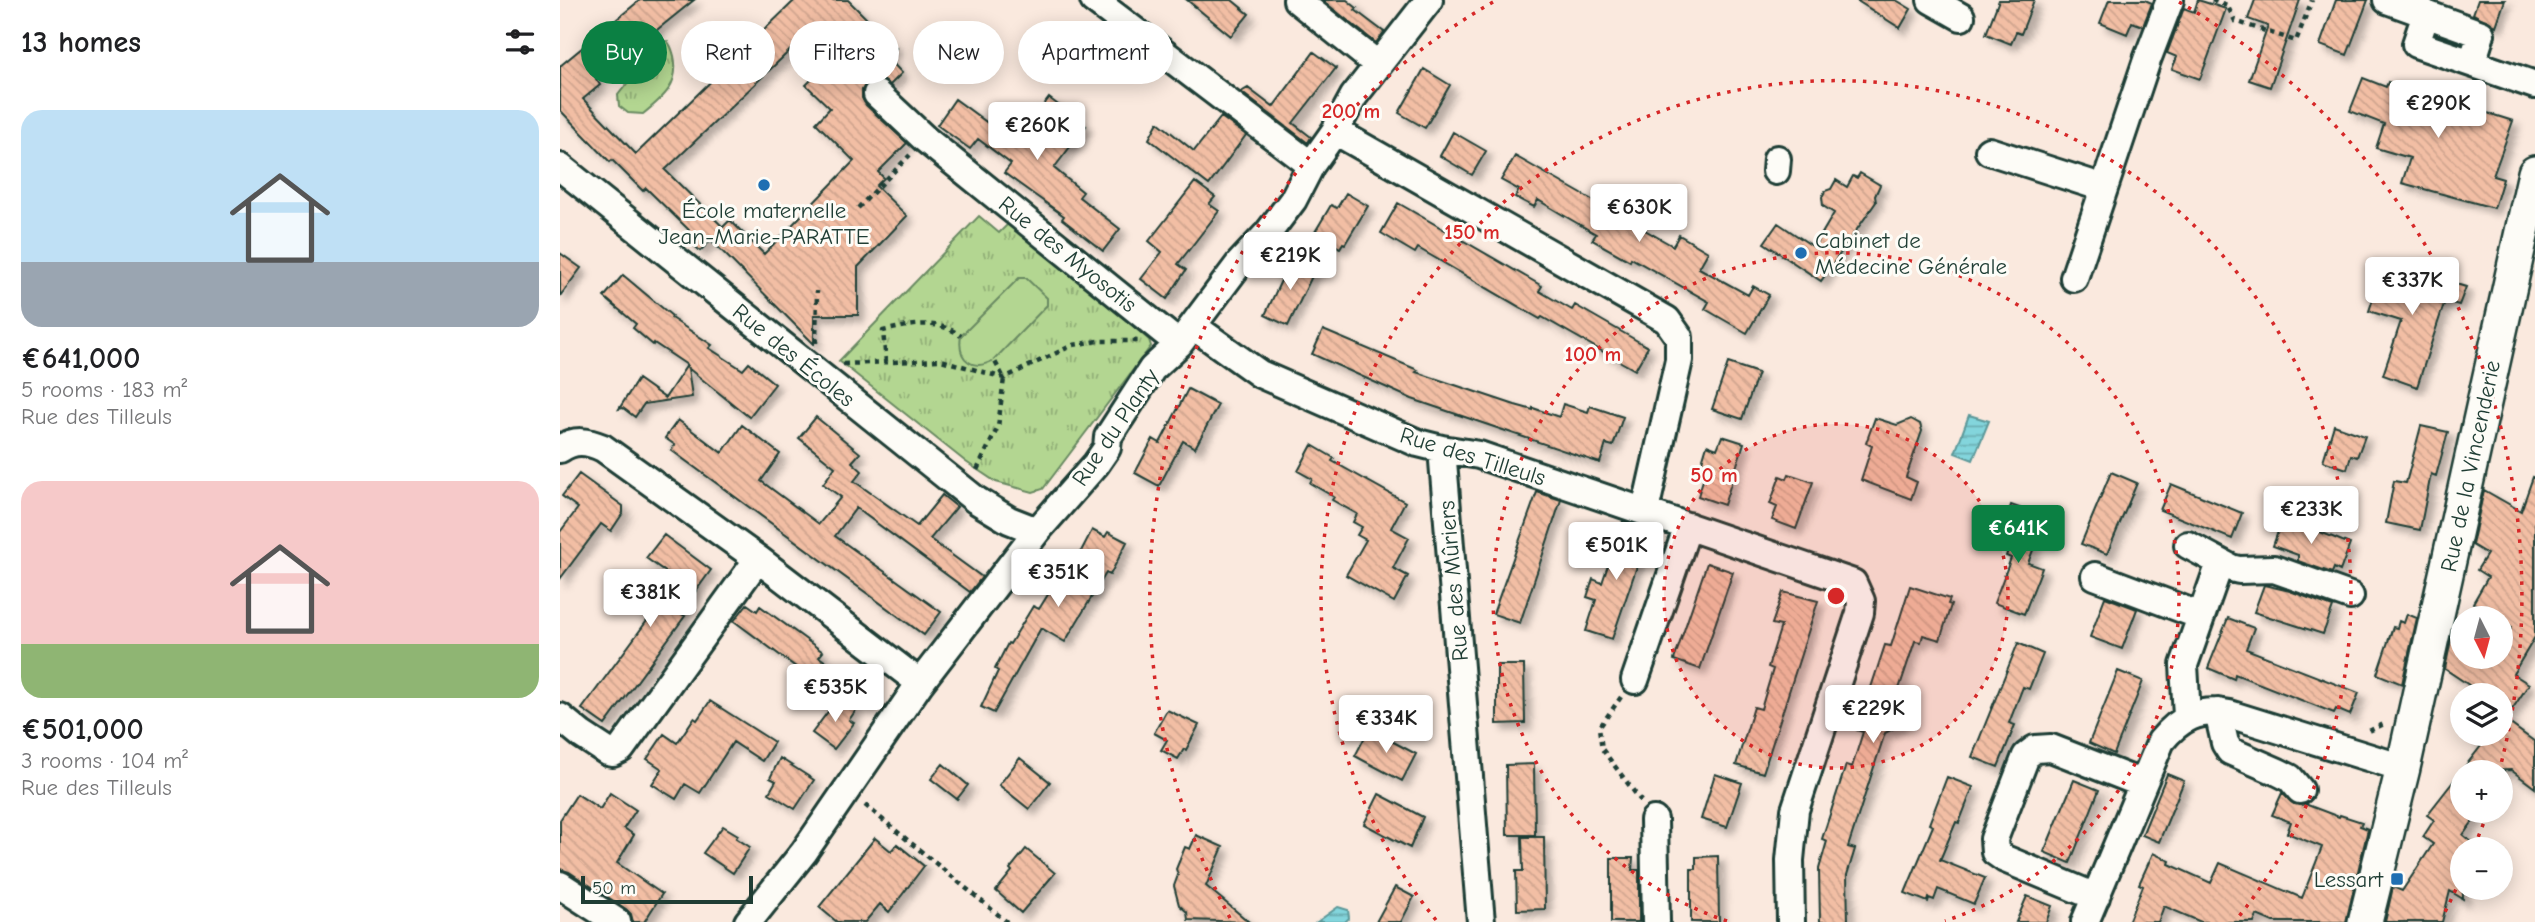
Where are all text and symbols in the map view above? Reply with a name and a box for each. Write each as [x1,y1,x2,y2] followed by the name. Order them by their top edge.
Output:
[581,21,667,84] chip: Buy
[681,21,775,84] chip: Rent
[789,21,899,84] chip: Filters
[913,21,1004,84] chip: New
[1018,21,1173,84] chip: Apartment
[501,23,539,61] icon: filters
[21,25,141,60] text: 13 homes
[2389,80,2487,140] pin: €290K
[2405,89,2471,116] text: €290K
[1322,99,1380,123] text: 200 m
[988,102,1086,162] pin: €260K
[1004,111,1070,138] text: €260K
[217,155,343,281] icon: home
[756,177,772,193] marker: École maternelle Jean-Marie-PARATTE
[1590,184,1688,244] pin: €630K
[993,191,1142,318] street label: Rue des Myosotis
[1606,193,1672,220] text: €630K
[658,197,870,250] place label: École maternelle Jean-Marie-PARATTE
[1444,220,1500,244] text: 150 m
[1815,227,2007,280] place label: Cabinet de Médecine Générale
[1241,232,1339,292] pin: €219K
[1259,241,1321,268] text: €219K
[1793,245,1809,261] marker: Cabinet de Médecine Générale
[2363,258,2461,317] pin: €337K
[2381,266,2443,293] text: €337K
[727,298,860,413] street label: Rue des Écoles
[21,341,140,376] text: €641,000
[1565,342,1621,366] text: 100 m
[2435,358,2506,574] street label: Rue de la Vincenderie
[1066,363,1165,491] street label: Rue du Planty
[21,376,187,403] text: 5 rooms · 183 m²
[21,403,172,430] text: Rue des Tilleuls
[1397,422,1549,491] street label: Rue des Tilleuls
[1690,463,1738,487] text: 50 m
[2262,486,2360,546] pin: €233K
[2280,495,2342,522] text: €233K
[1433,499,1474,662] street label: Rue des Mûriers
[1969,505,2067,565] pin: €641K
[1988,514,2048,541] text: €641K
[1567,522,1665,582] pin: €501K
[217,526,343,652] icon: home
[1584,531,1648,558] text: €501K
[1009,550,1107,609] pin: €351K
[1027,558,1089,585] text: €351K
[601,570,699,629] pin: €381K
[620,578,680,605] text: €381K
[1824,584,1848,608] centre of rings
[2450,606,2513,668] north arrow
[2450,606,2513,900] map controls
[786,664,884,724] pin: €535K
[803,673,867,700] text: €535K
[2450,683,2513,746] button: layers
[1824,686,1922,745] pin: €229K
[1841,694,1905,721] text: €229K
[1337,696,1435,755] pin: €334K
[1355,704,1417,731] text: €334K
[21,712,144,747] text: €501,000
[21,747,188,774] text: 3 rooms · 104 m²
[2450,760,2513,823] button: +
[21,774,172,801] text: Rue des Tilleuls
[2450,837,2513,900] button: −
[2314,866,2384,893] place label: Lessart
[2389,871,2405,887] marker: Lessart
[581,873,752,905] scale bar
[592,877,636,899] text: 50 m

